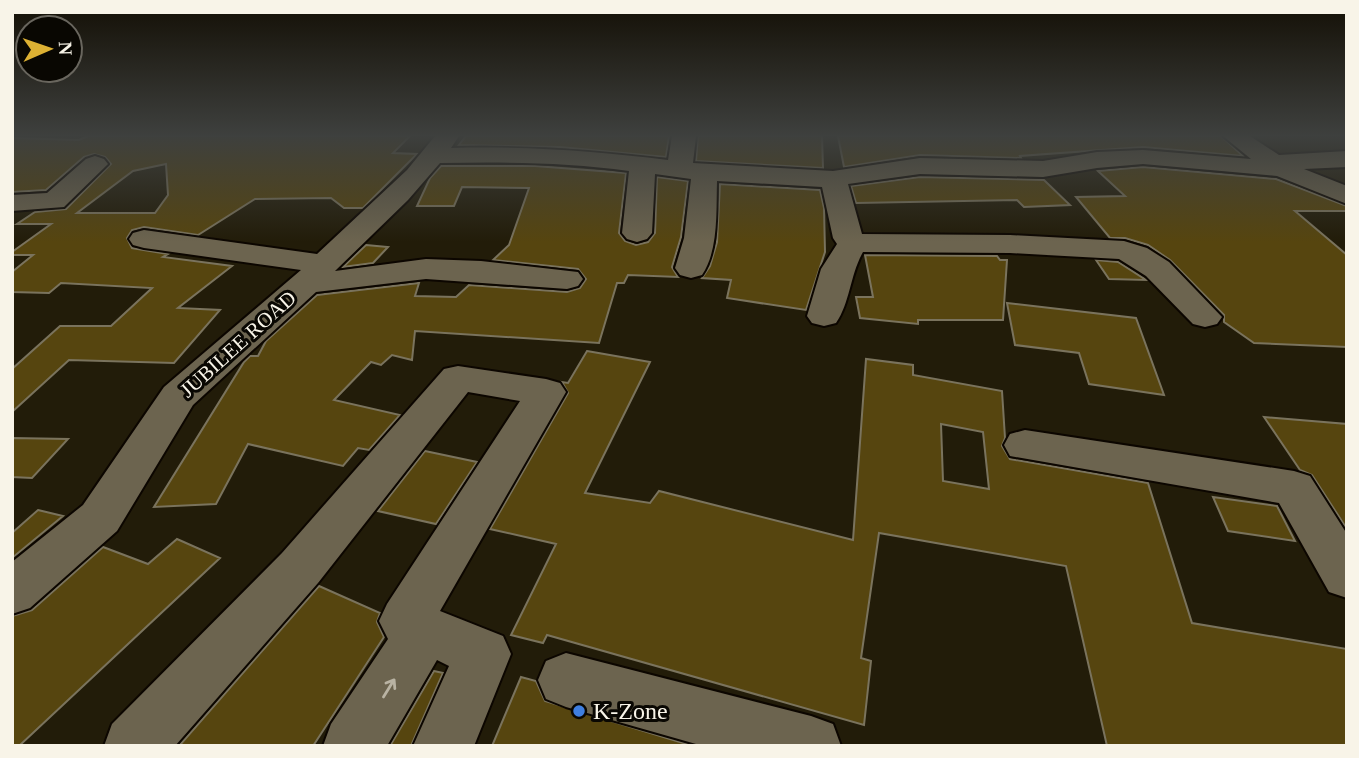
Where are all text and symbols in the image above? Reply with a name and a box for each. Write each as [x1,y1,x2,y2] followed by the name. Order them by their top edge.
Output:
[14,14,84,84] north arrow
[55,41,76,56] text: N
[175,286,301,402] street label: JUBILEE ROAD
[382,678,396,698] one-way arrow
[593,698,668,724] place label: K-Zone
[571,703,587,719] marker: K-Zone

